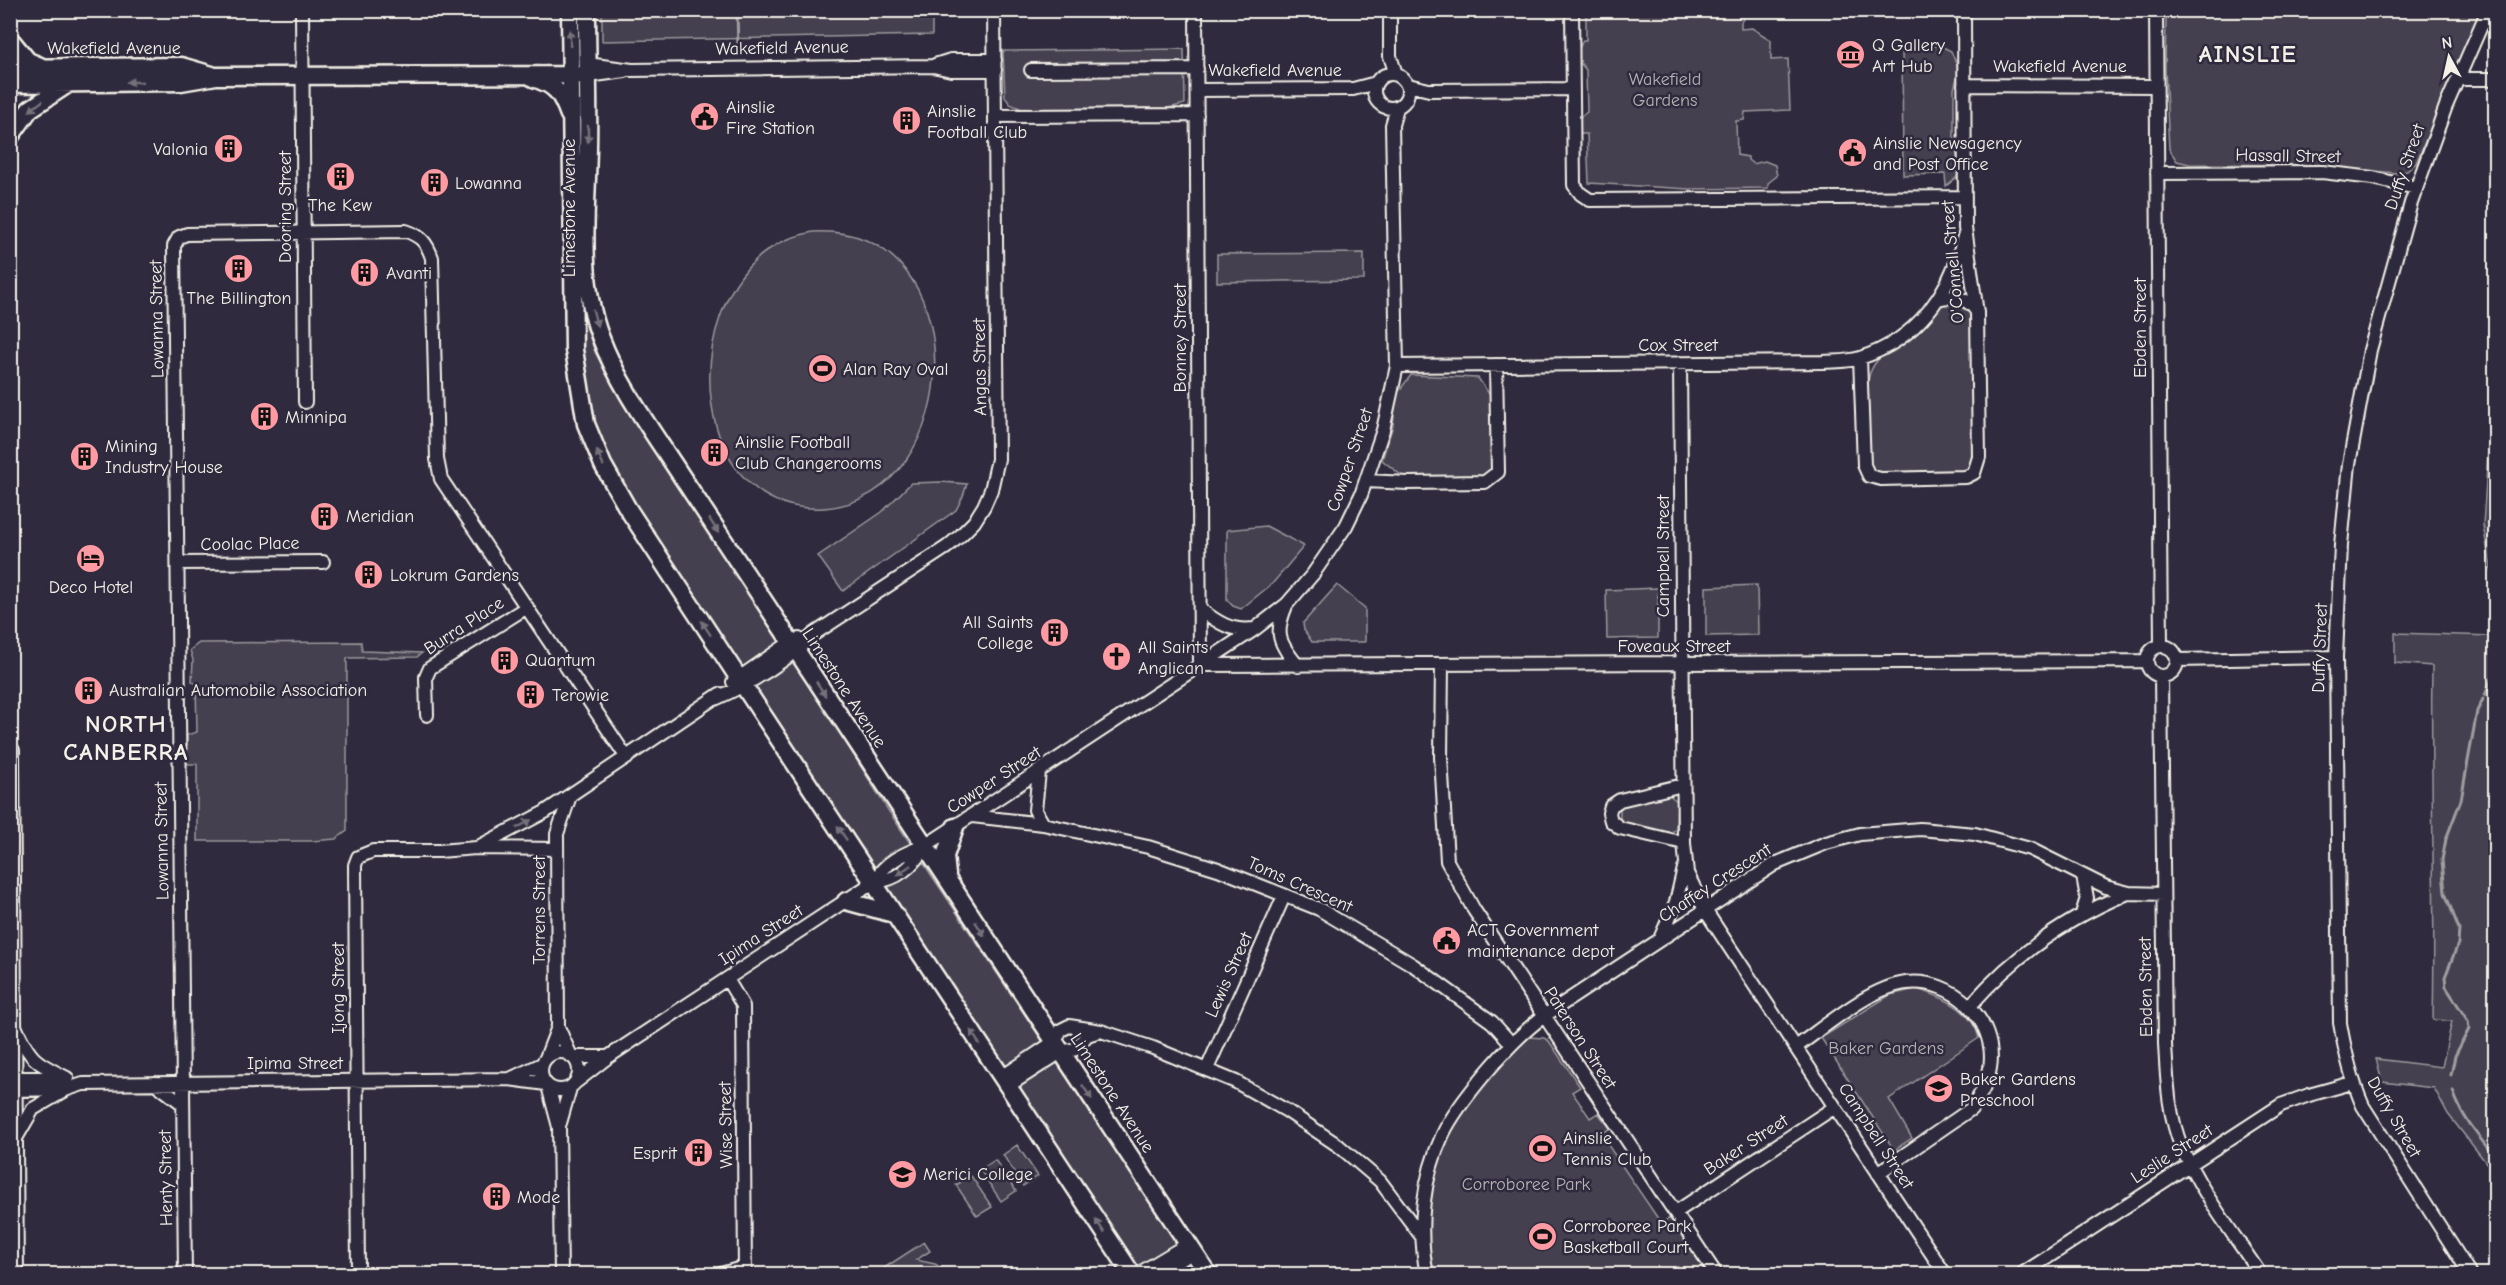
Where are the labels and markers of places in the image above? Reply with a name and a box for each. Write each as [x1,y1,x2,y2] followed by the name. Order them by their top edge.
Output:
[1872,35,1946,77] place label: Q Gallery Art Hub
[1835,39,1867,71] museum icon: Q Gallery Art Hub
[726,97,815,139] place label: Ainslie Fire Station
[689,101,721,133] public building icon: Ainslie Fire Station
[927,101,1027,143] place label: Ainslie Football Club
[890,105,922,137] building icon: Ainslie Football Club
[213,133,245,165] building icon: Valonia
[1873,133,2023,175] place label: Ainslie Newsagency and Post Office
[1836,137,1868,169] public building icon: Ainslie Newsagency and Post Office
[153,139,208,160] place label: Valonia
[324,160,356,192] building icon: The Kew
[418,167,450,199] building icon: Lowanna
[455,173,522,194] place label: Lowanna
[308,195,372,216] place label: The Kew
[223,253,255,285] building icon: The Billington
[349,257,381,289] building icon: Avanti
[386,263,432,284] place label: Avanti
[187,288,291,309] place label: The Billington
[806,353,838,385] sports icon: Alan Ray Oval
[843,359,948,380] place label: Alan Ray Oval
[248,401,280,433] building icon: Minnipa
[285,407,347,428] place label: Minnipa
[735,432,882,474] place label: Ainslie Football Club Changerooms
[105,436,223,478] place label: Mining Industry House
[698,436,730,468] building icon: Ainslie Football Club Changerooms
[68,440,100,472] building icon: Mining Industry House
[309,500,341,532] building icon: Meridian
[346,506,414,527] place label: Meridian
[75,542,107,574] hotel icon: Deco Hotel
[353,559,385,591] building icon: Lokrum Gardens
[390,565,519,586] place label: Lokrum Gardens
[49,577,133,598] place label: Deco Hotel
[963,612,1033,654] place label: All Saints College
[1038,616,1070,648] building icon: All Saints College
[1138,637,1208,679] place label: All Saints Anglican
[1101,641,1133,673] church icon: All Saints Anglican
[488,644,520,676] building icon: Quantum
[525,650,595,671] place label: Quantum
[72,674,104,706] building icon: Australian Automobile Association
[515,679,547,711] building icon: Terowie
[109,680,367,701] place label: Australian Automobile Association
[552,685,609,706] place label: Terowie
[1467,920,1615,962] place label: ACT Government maintenance depot
[1430,924,1462,956] public building icon: ACT Government maintenance depot
[1960,1069,2076,1111] place label: Baker Gardens Preschool
[1923,1073,1955,1105] school or university icon: Baker Gardens Preschool
[1563,1128,1651,1170] place label: Ainslie Tennis Club
[1526,1132,1558,1164] sports icon: Ainslie Tennis Club
[682,1137,714,1169] building icon: Esprit
[633,1143,678,1164] place label: Esprit
[886,1158,918,1190] school or university icon: Merici College
[923,1164,1033,1185] place label: Merici College
[480,1181,512,1213] building icon: Mode
[517,1187,560,1208] place label: Mode
[1563,1216,1692,1258] place label: Corroboree Park Basketball Court
[1526,1220,1558,1252] sports icon: Corroboree Park Basketball Court

